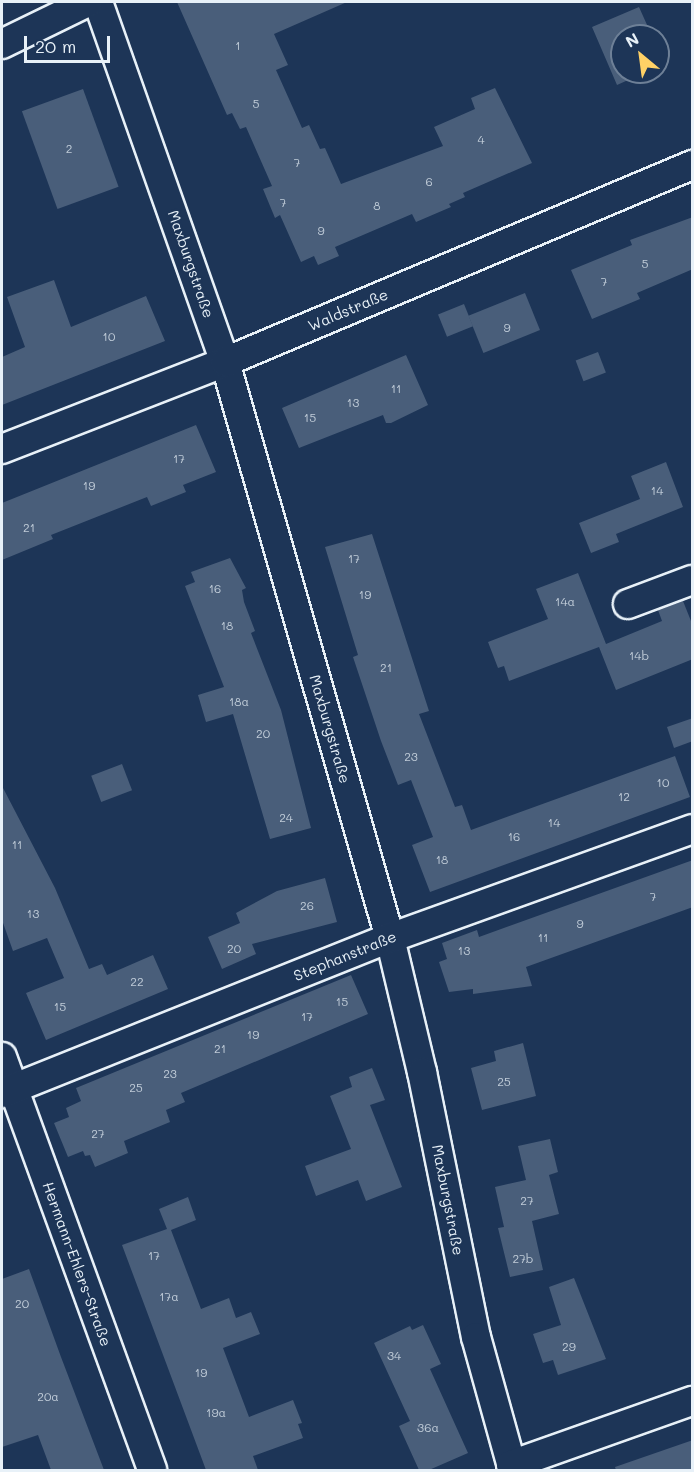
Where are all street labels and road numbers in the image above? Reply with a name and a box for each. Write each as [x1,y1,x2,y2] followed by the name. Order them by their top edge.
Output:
[164,208,218,320] street label: Maxburgstraße
[305,285,391,335] street label: Waldstraße
[306,672,354,786] street label: Maxburgstraße
[291,927,399,985] street label: Stephanstraße
[428,1143,468,1257] street label: Maxburgstraße
[39,1179,115,1349] street label: Hermann-Ehlers-Straße

